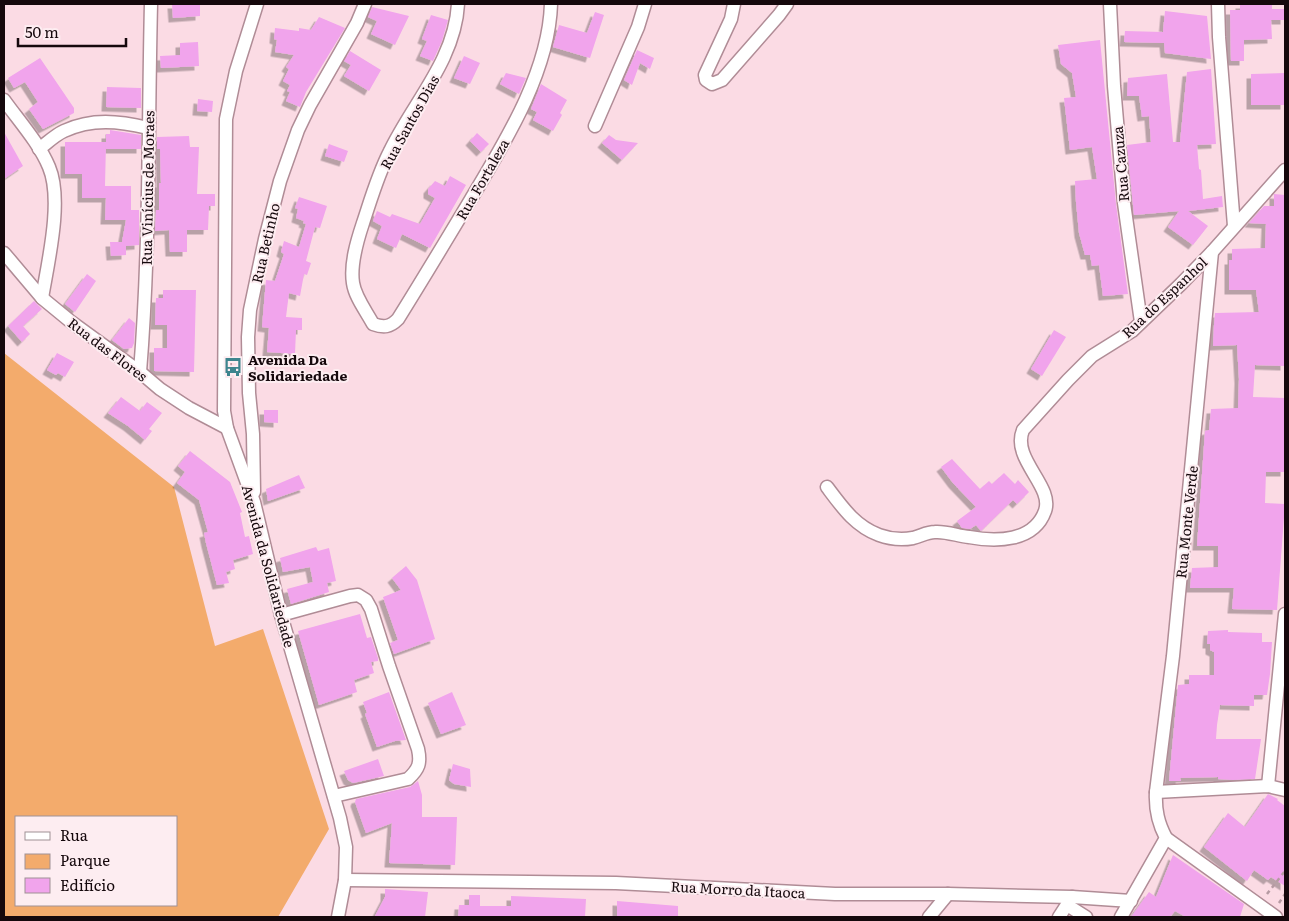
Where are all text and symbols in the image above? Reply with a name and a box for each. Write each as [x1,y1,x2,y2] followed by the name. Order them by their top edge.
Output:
[18,15,125,47] scale bar
[25,20,59,43] text: 50 m
[375,71,443,173] street label: Rua Santos Dias
[136,110,158,266] street label: Rua Vinícius de Moraes
[1107,125,1133,203] street label: Rua Cazuza
[451,134,514,223] street label: Rua Fortaleza
[246,201,284,285] street label: Rua Betinho
[1117,252,1211,342] street label: Rua do Espanhol
[64,313,152,385] street label: Rua das Flores
[248,349,347,385] place label: Avenida Da Solidariedade
[222,356,244,378] bus stop icon: Avenida Da Solidariedade
[1170,465,1202,579] street label: Rua Monte Verde
[238,482,300,650] street label: Avenida da Solidariedade
[15,816,178,906] legend
[60,823,89,846] text: Rua
[60,848,110,871] text: Parque
[60,873,115,896] text: Edifício
[670,875,806,903] street label: Rua Morro da Itaoca

